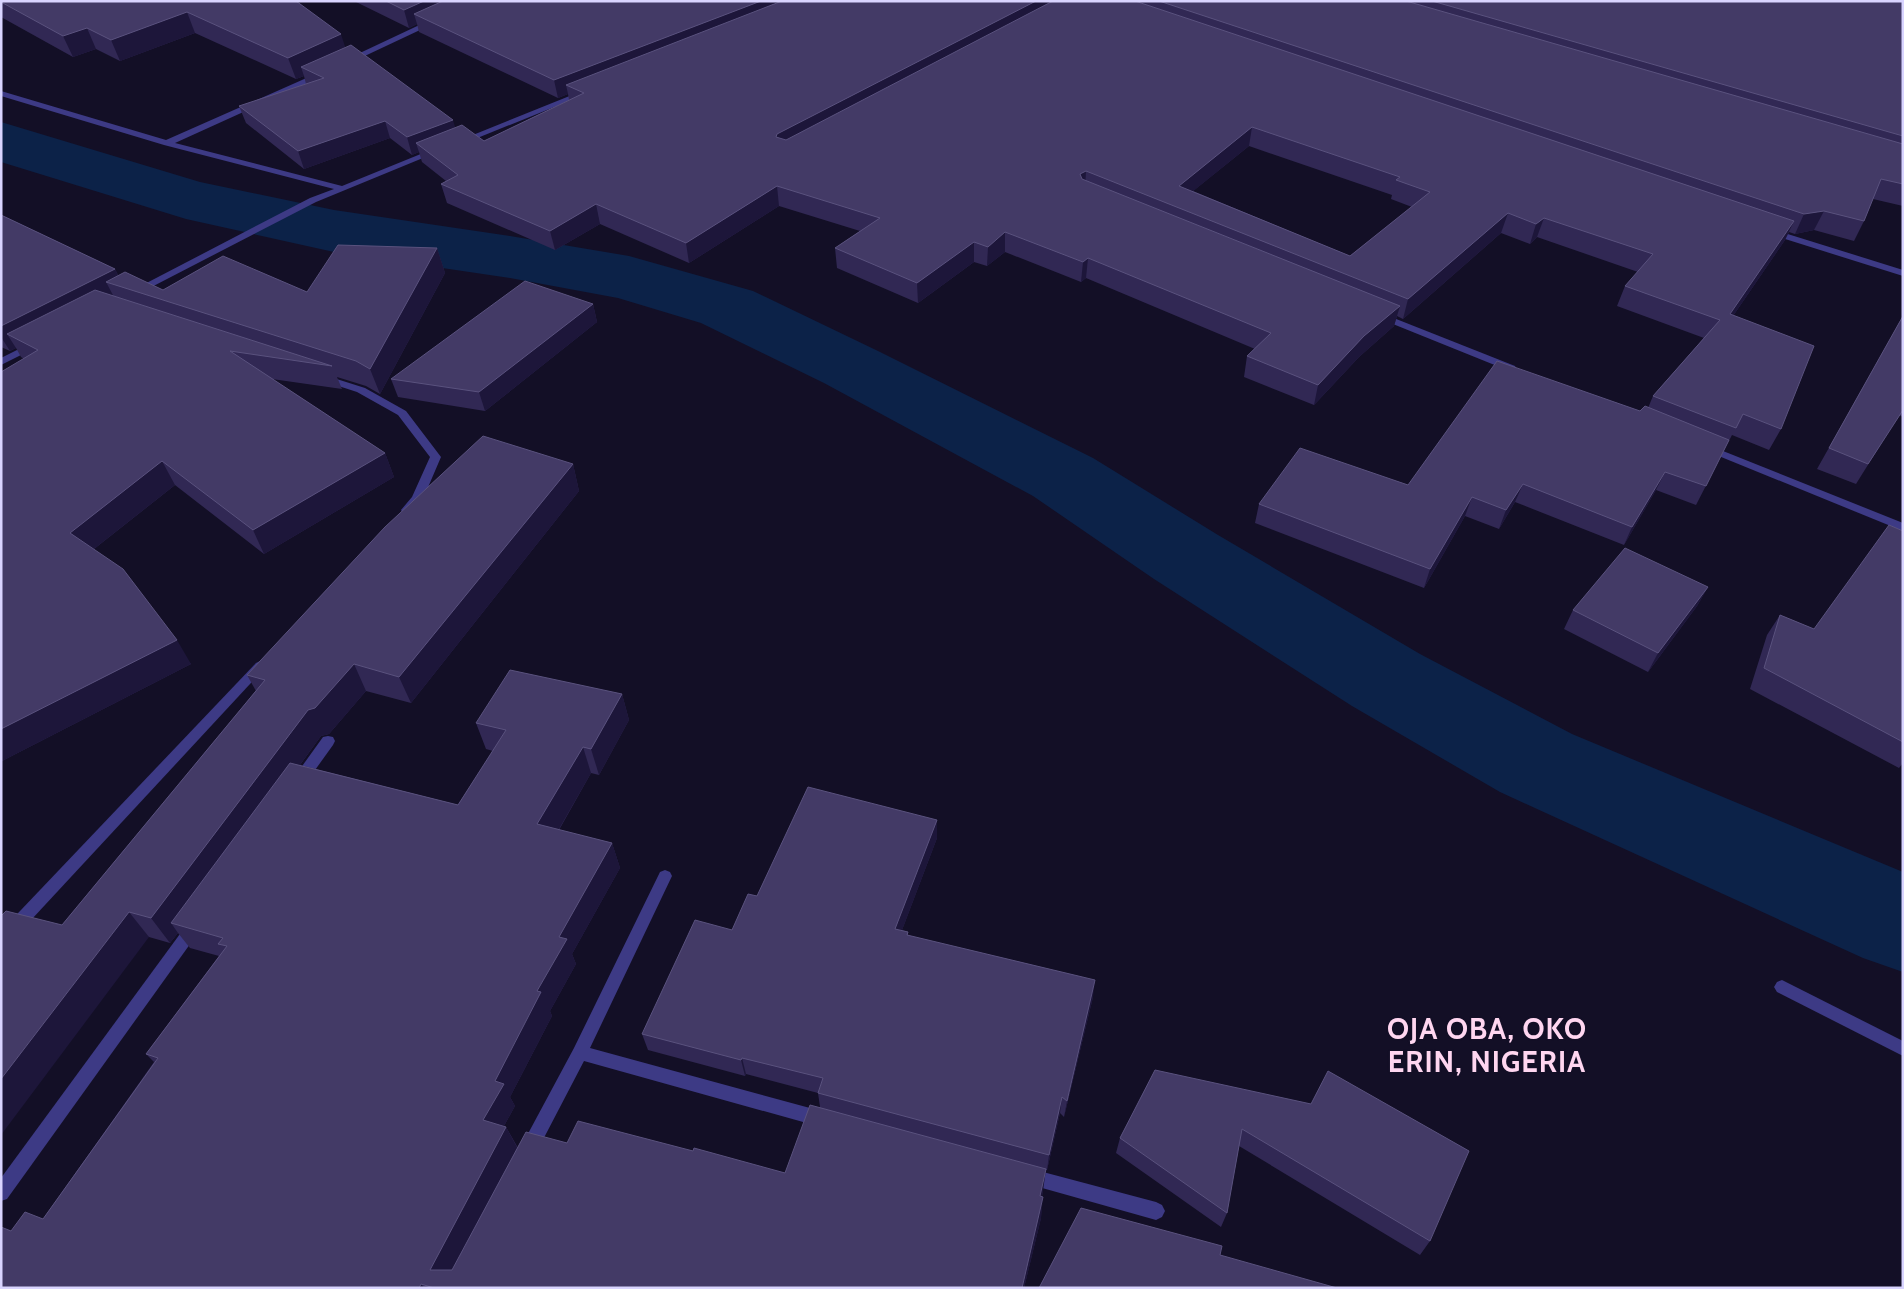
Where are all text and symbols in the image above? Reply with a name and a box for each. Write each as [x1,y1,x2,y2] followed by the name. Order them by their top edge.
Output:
[1387,1011,1587,1079] district label: OJA OBA, OKO ERIN, NIGERIA

